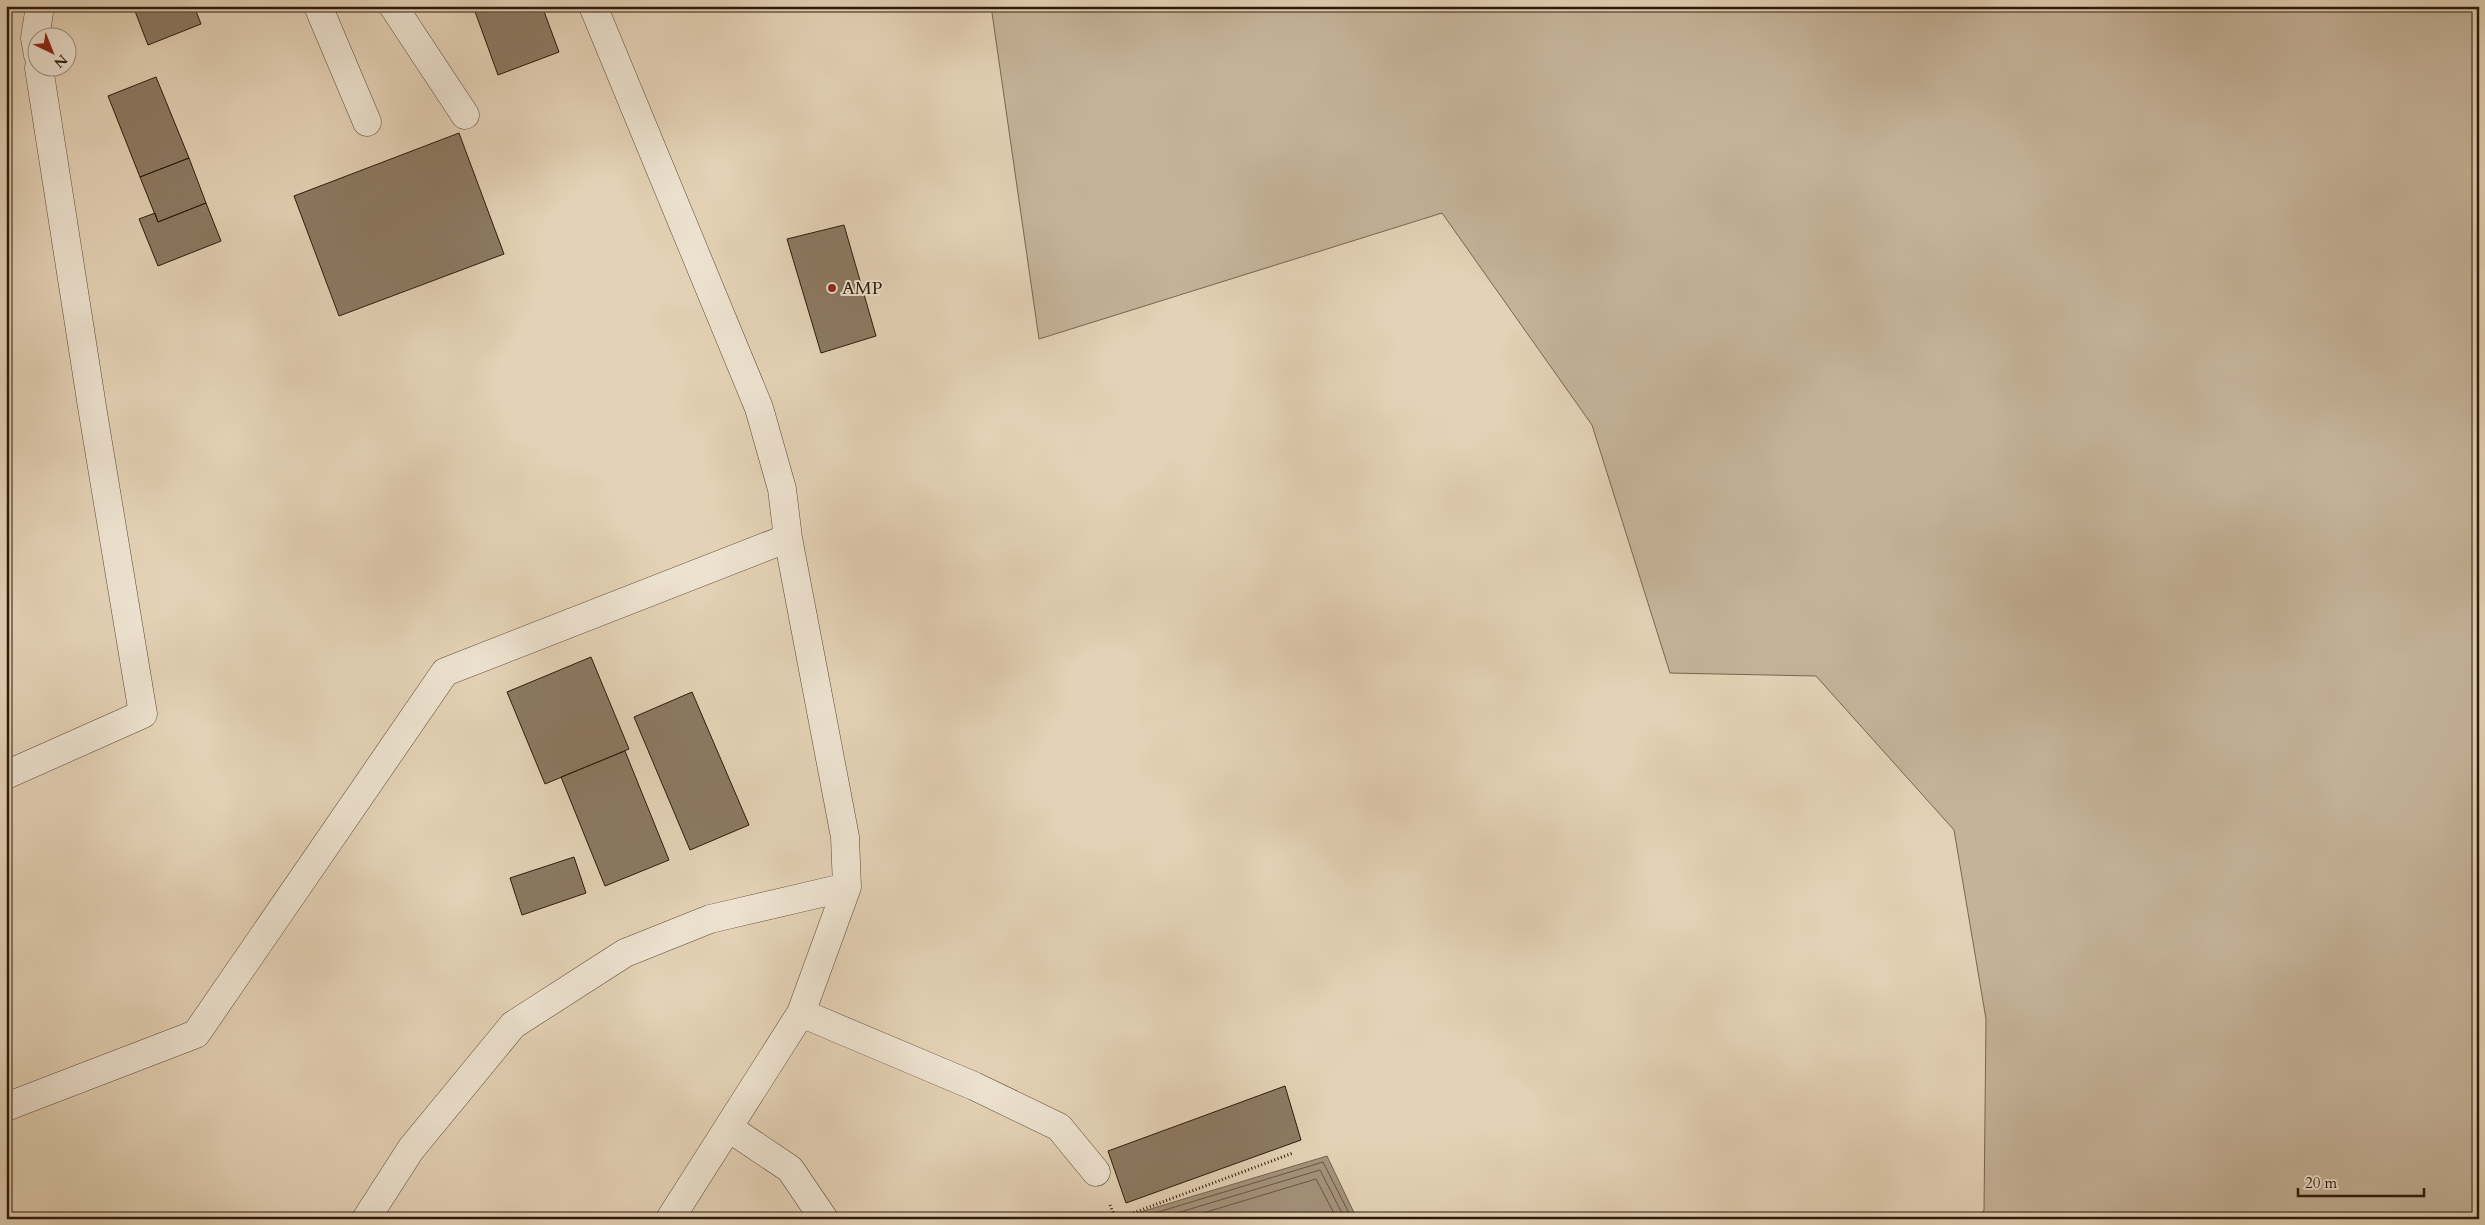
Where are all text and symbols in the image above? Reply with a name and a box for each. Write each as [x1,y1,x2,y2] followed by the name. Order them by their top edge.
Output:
[28,28,78,78] north arrow
[50,50,71,72] text: N
[842,276,883,301] place label: AMP
[826,282,838,294] marker: AMP
[2298,1165,2424,1197] scale bar
[2305,1173,2337,1193] text: 20 m

